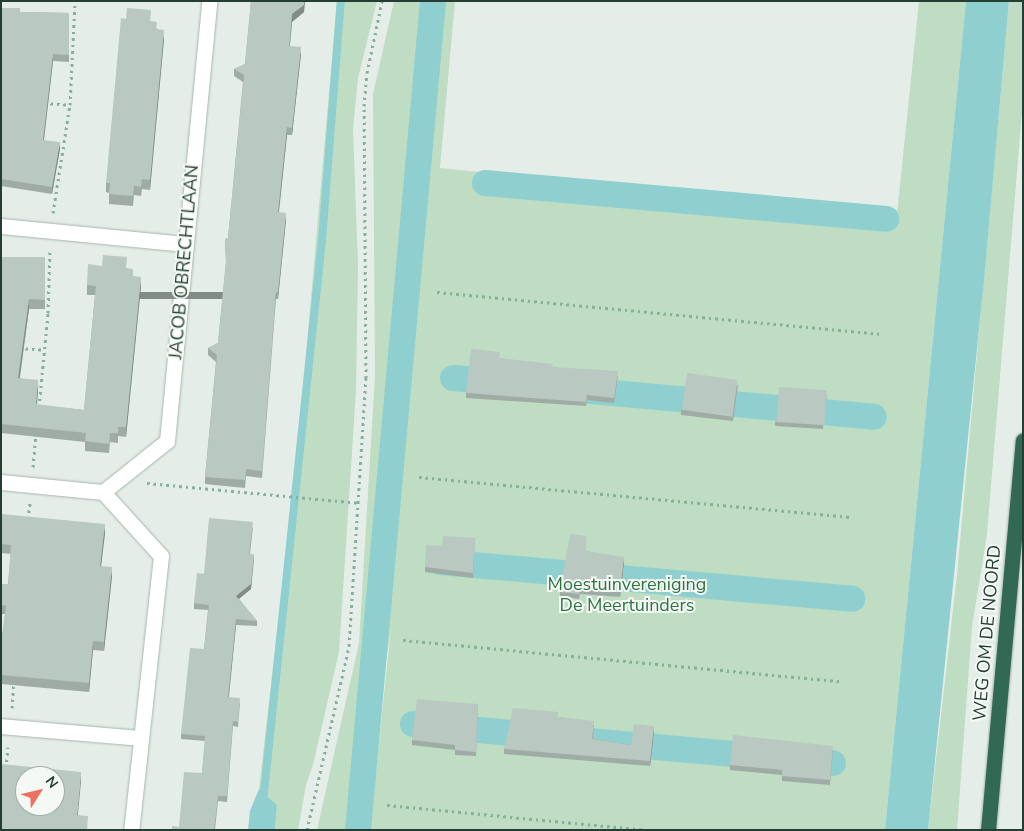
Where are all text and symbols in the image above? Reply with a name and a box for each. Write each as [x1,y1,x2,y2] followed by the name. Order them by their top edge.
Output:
[165,164,203,360] street label: JACOB OBRECHTLAAN
[969,544,1005,722] street label: WEG OM DE NOORD
[548,574,706,616] park label: Moestuinvereniging De Meertuinders
[15,766,65,816] north arrow
[41,773,62,792] text: N

